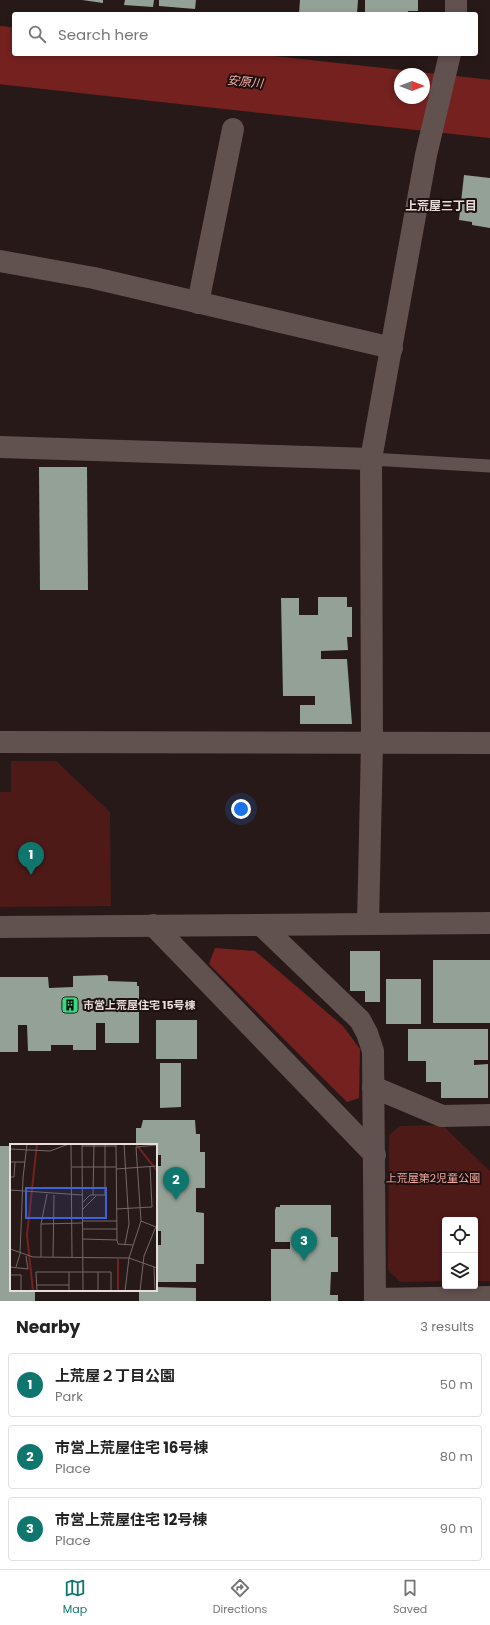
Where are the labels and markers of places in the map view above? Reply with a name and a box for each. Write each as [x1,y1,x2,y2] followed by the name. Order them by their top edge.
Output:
[18,842,44,875] pin: 1
[60,995,80,1015] building icon: 市営上荒屋住宅 15号棟
[83,997,196,1013] place label: 市営上荒屋住宅 15号棟
[163,1167,189,1200] pin: 2
[291,1228,317,1261] pin: 3

